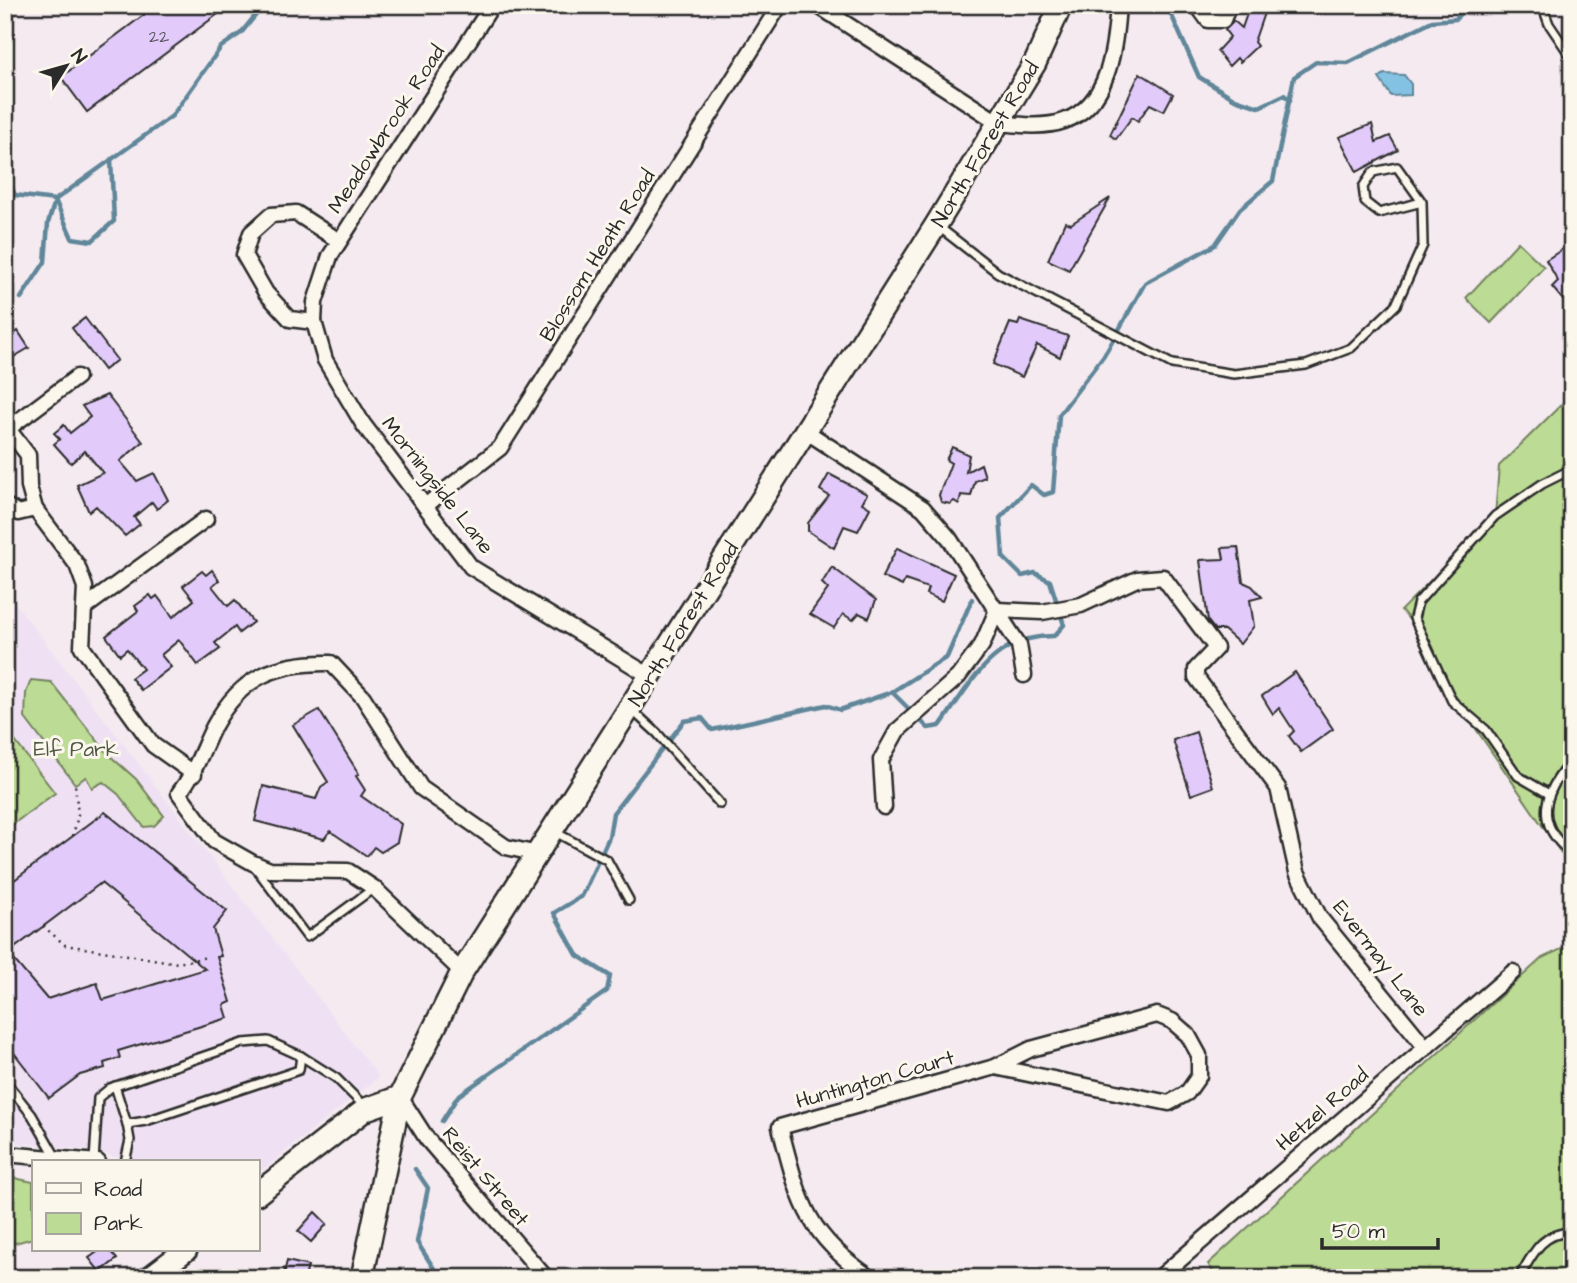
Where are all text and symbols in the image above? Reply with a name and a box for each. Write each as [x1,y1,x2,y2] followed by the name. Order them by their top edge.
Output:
[149,24,170,49] house number: 22
[32,32,102,102] north arrow
[321,39,452,219] street label: Meadowbrook Road
[64,44,93,70] text: N
[924,56,1047,233] street label: North Forest Road
[533,163,662,347] street label: Blossom Heath Road
[373,411,500,561] street label: Morningside Lane
[621,536,746,712] street label: North Forest Road
[33,735,119,764] park label: Elf Park
[1324,894,1435,1024] street label: Evermay Lane
[793,1043,959,1118] street label: Huntington Court
[1270,1061,1375,1158] street label: Hetzel Road
[435,1120,536,1233] street label: Reist Street
[32,1160,259,1252] legend
[94,1175,142,1204] text: Road
[1322,1206,1437,1250] scale bar
[94,1209,143,1238] text: Park
[1332,1217,1386,1246] text: 50 m

